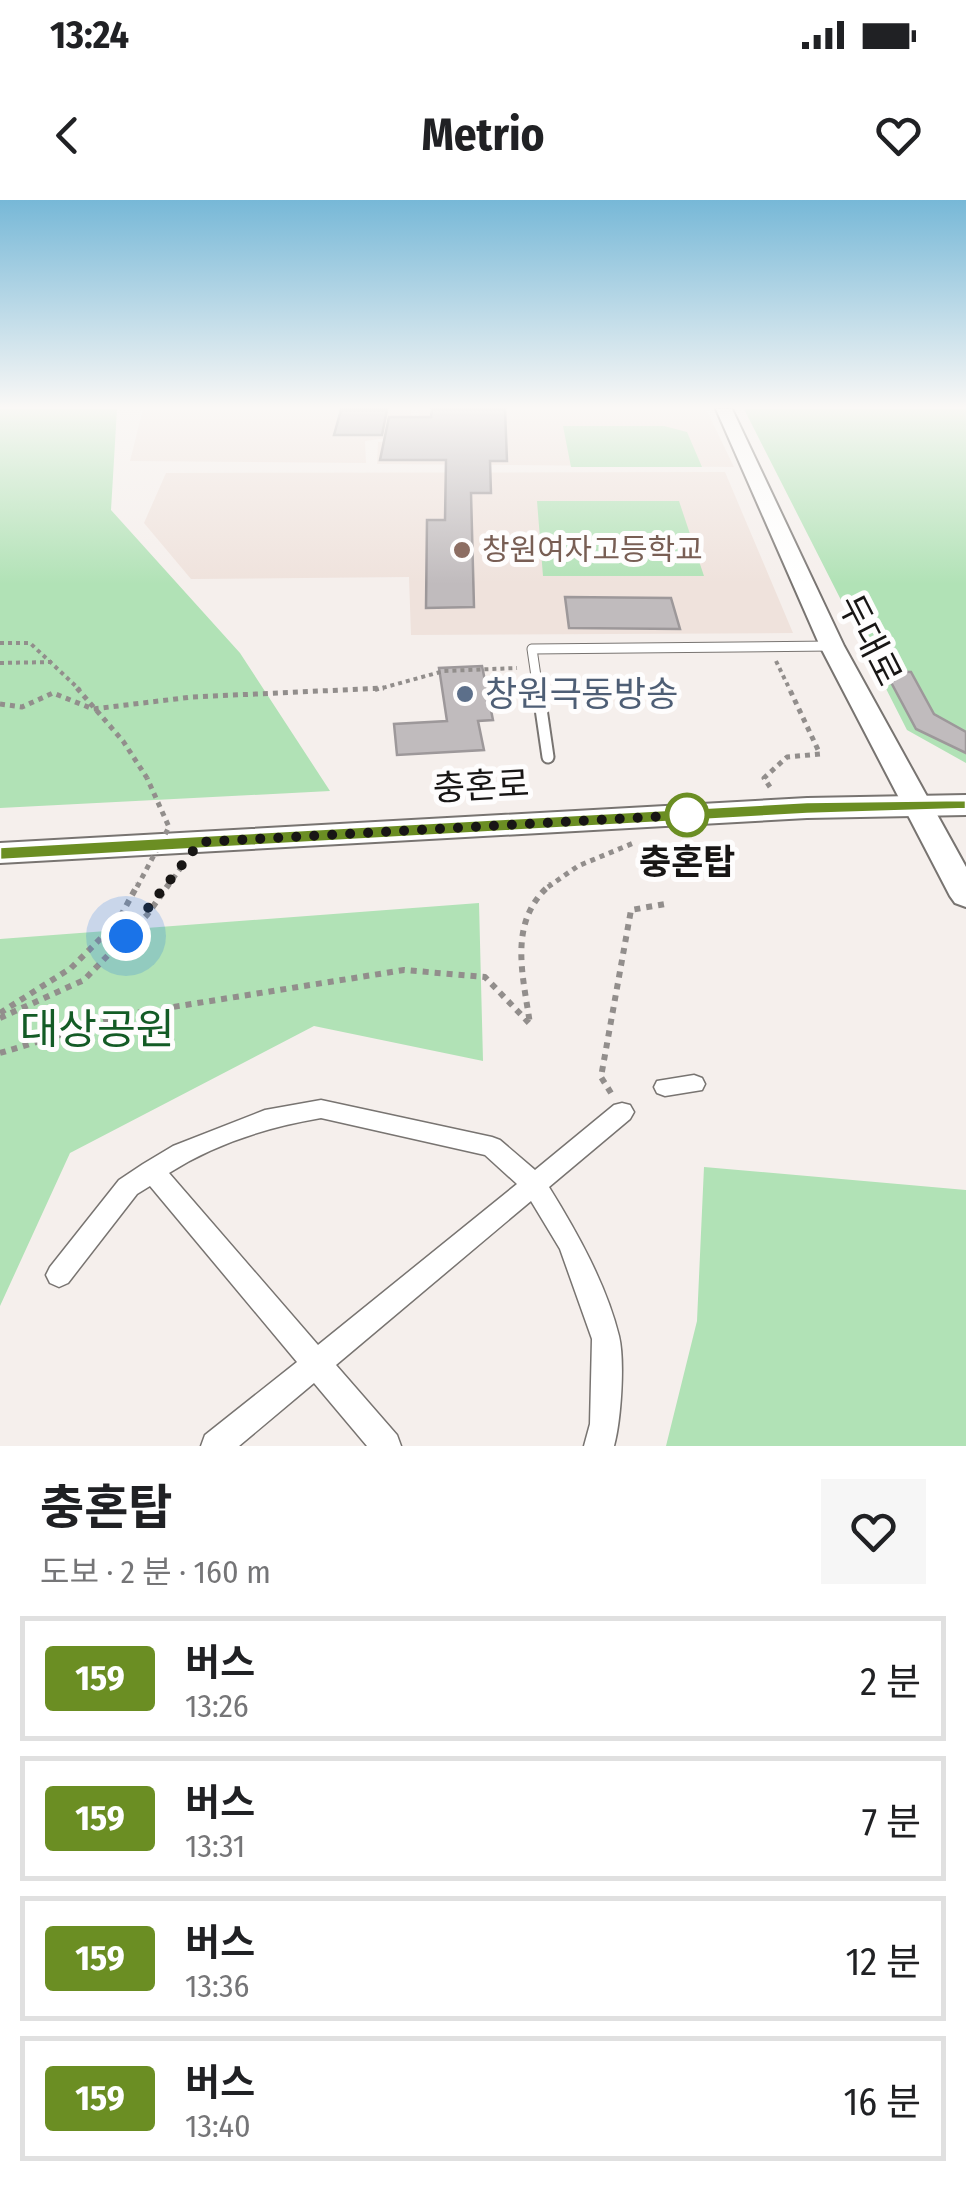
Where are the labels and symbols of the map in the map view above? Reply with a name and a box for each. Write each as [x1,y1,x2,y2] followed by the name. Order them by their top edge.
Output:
[482,532,703,568] place label: 창원여자고등학교
[451,539,473,561] marker: 창원여자고등학교
[829,587,911,693] street label: 두대로
[485,673,678,715] place label: 창원극동방송
[454,683,476,705] marker: 창원극동방송
[432,763,530,809] street label: 충혼로
[666,794,708,836] marker: 충혼탑
[639,841,735,883] place label: 충혼탑
[101,911,151,961] your location
[20,1005,174,1055] park label: 대상공원

